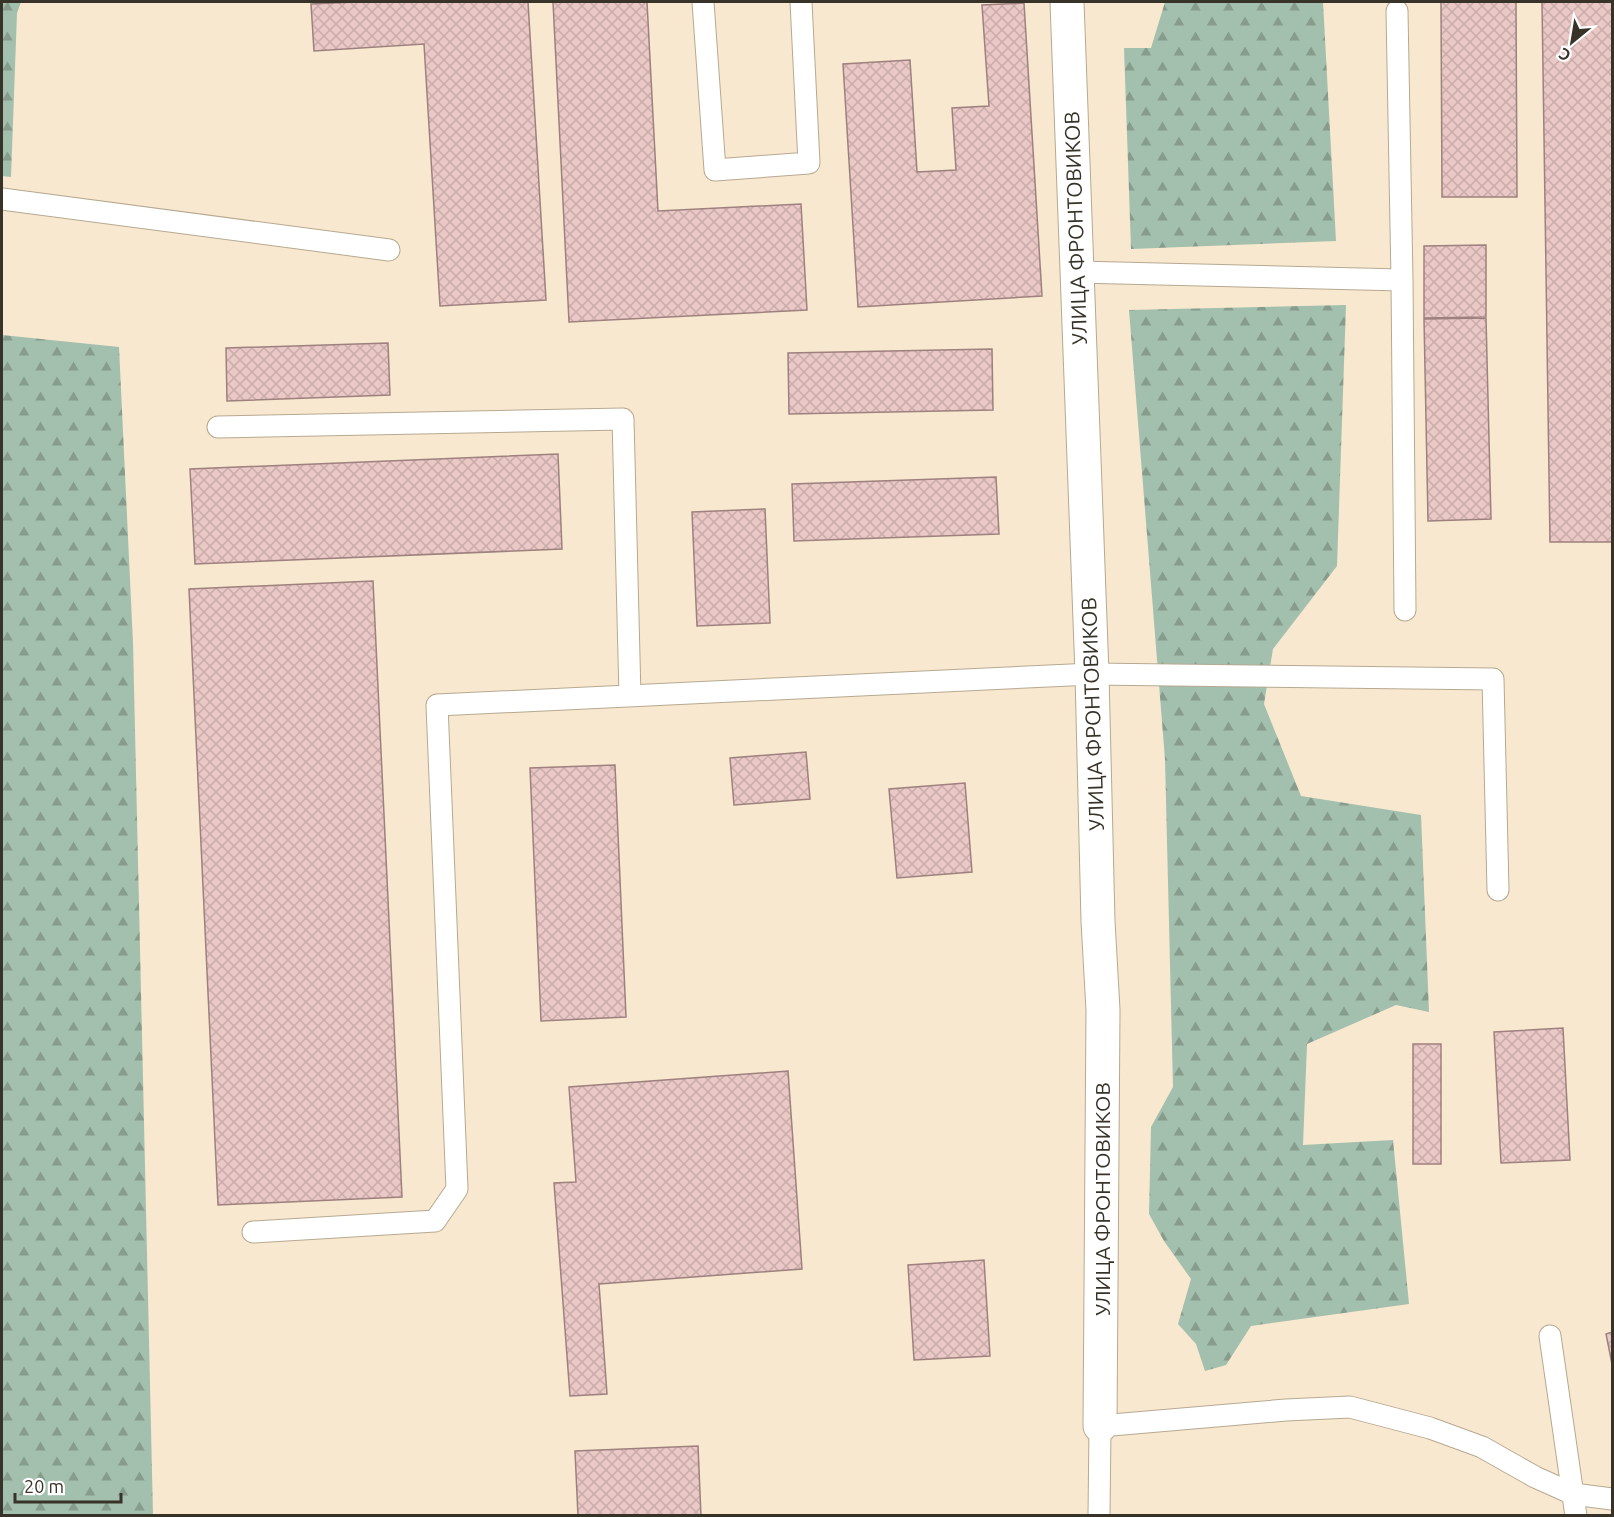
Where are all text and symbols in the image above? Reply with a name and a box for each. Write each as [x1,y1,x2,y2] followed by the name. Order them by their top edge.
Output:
[1542,12,1602,72] north arrow
[1556,45,1573,65] text: С
[1059,111,1091,345] street label: УЛИЦА ФРОНТОВИКОВ
[1076,597,1108,831] street label: УЛИЦА ФРОНТОВИКОВ
[1090,1082,1114,1316] street label: УЛИЦА ФРОНТОВИКОВ
[15,1466,122,1504] scale bar
[24,1476,64,1496] text: 20 m

